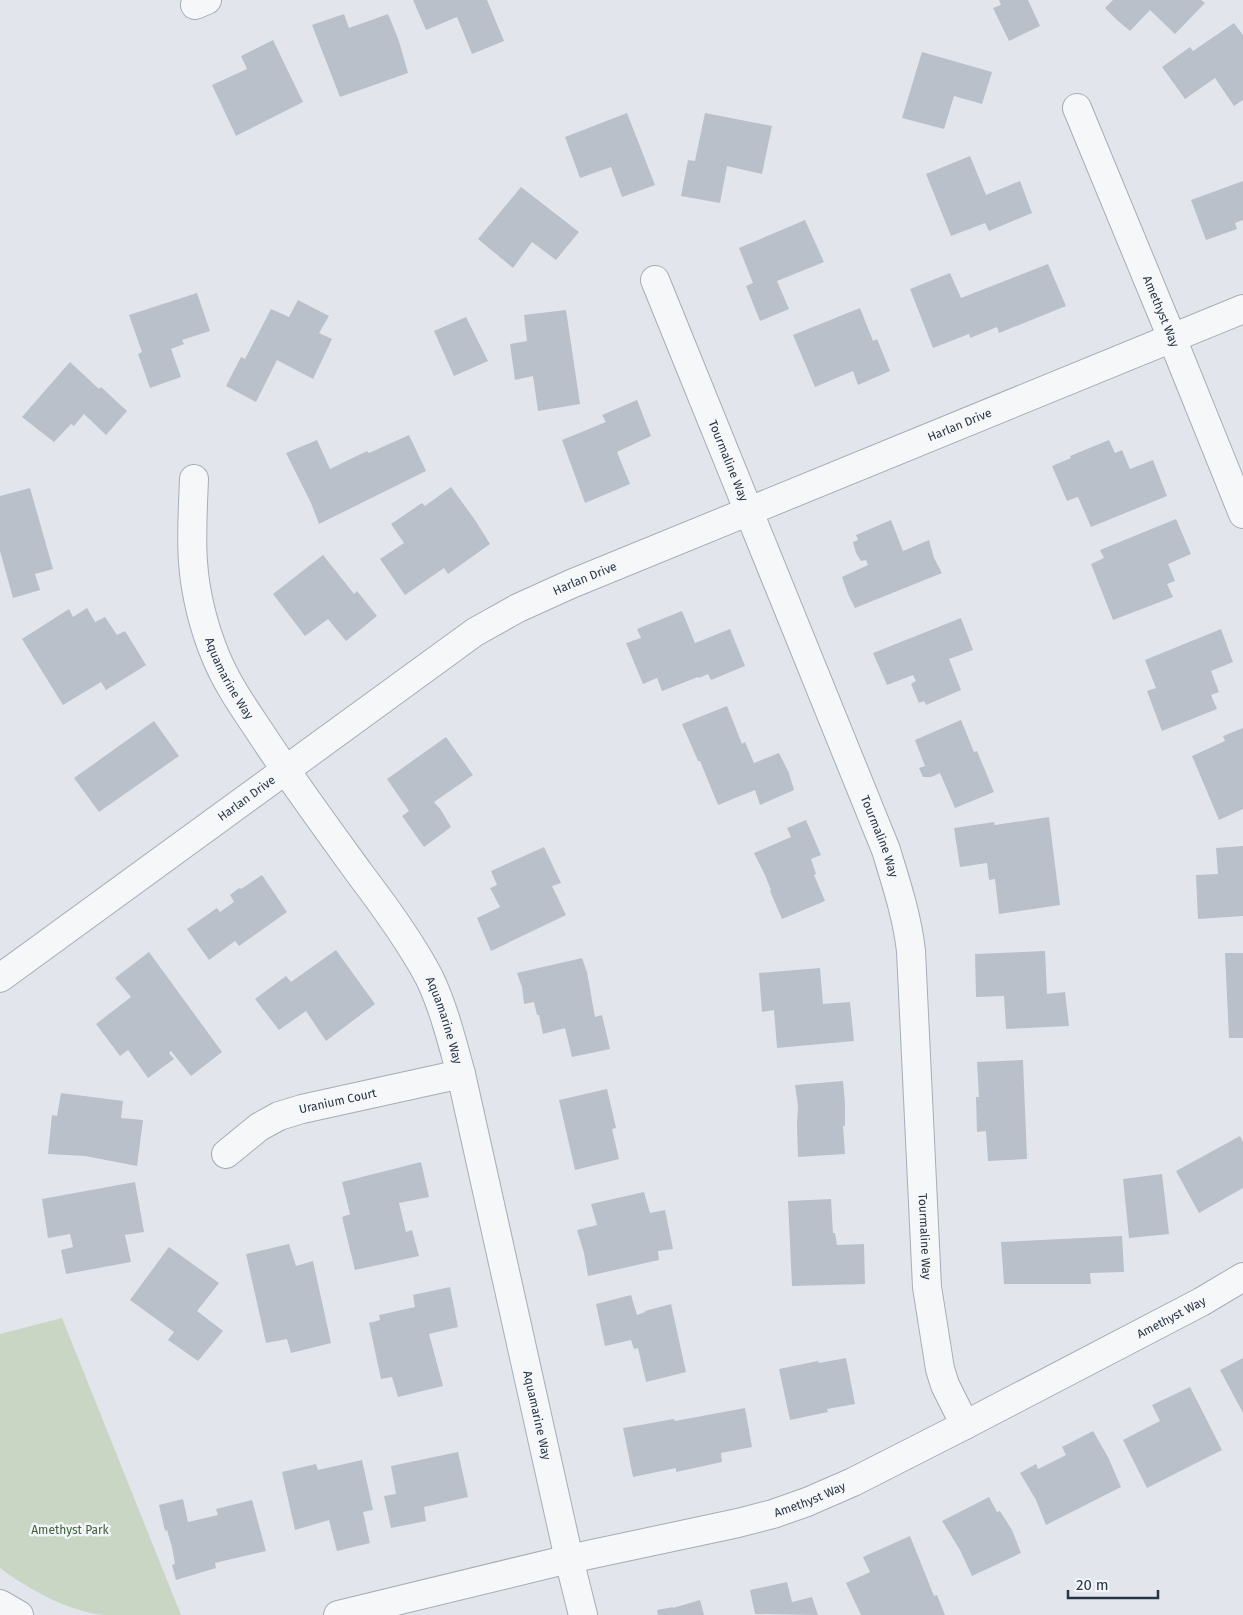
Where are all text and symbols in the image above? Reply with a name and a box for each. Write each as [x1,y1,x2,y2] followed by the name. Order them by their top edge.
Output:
[1140,274,1182,349] street label: Amethyst Way
[926,406,994,444] street label: Harlan Drive
[706,418,751,503] street label: Tourmaline Way
[551,559,619,598] street label: Harlan Drive
[202,635,257,722] street label: Aquamarine Way
[215,773,278,824] street label: Harlan Drive
[858,793,901,879] street label: Tourmaline Way
[423,974,465,1066] street label: Aquamarine Way
[298,1086,378,1116] street label: Uranium Court
[916,1193,934,1280] street label: Tourmaline Way
[1134,1294,1208,1341] street label: Amethyst Way
[520,1369,554,1461] street label: Aquamarine Way
[772,1479,848,1520] street label: Amethyst Way
[31,1523,110,1537] park label: Amethyst Park
[1068,1568,1158,1600] scale bar
[1076,1576,1109,1594] text: 20 m

